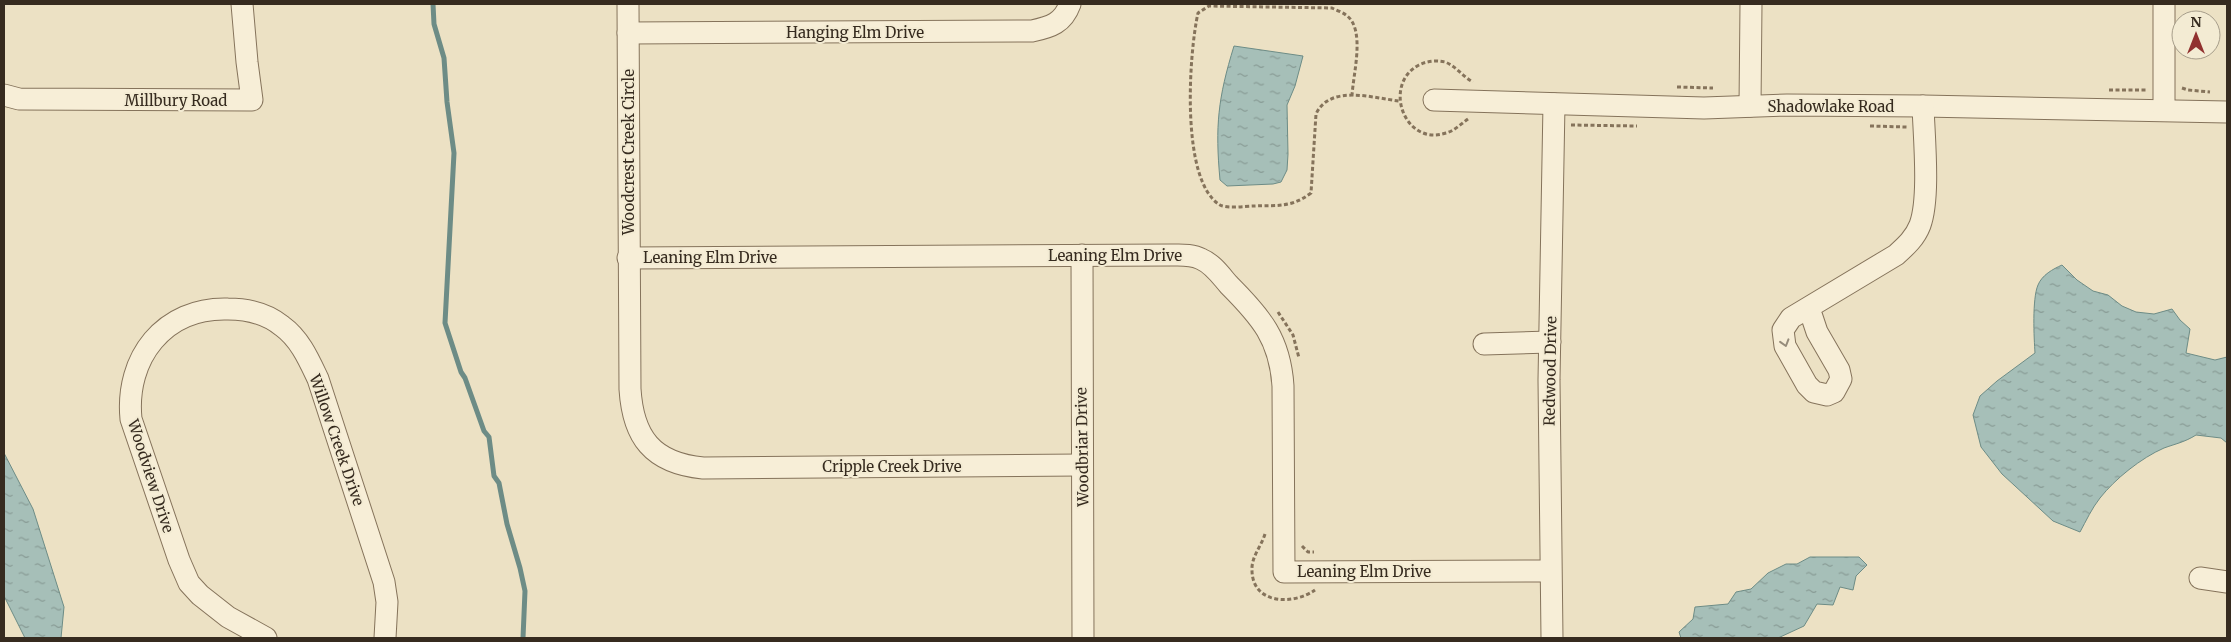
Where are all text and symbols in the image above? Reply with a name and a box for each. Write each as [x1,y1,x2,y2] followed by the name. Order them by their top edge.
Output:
[2171,10,2221,60] north arrow
[2190,13,2202,31] text: N
[786,23,924,42] street label: Hanging Elm Drive
[619,69,638,236] street label: Woodcrest Creek Circle
[125,91,227,110] street label: Millbury Road
[1768,97,1894,116] street label: Shadowlake Road
[1048,246,1182,265] street label: Leaning Elm Drive
[643,248,777,267] street label: Leaning Elm Drive
[1540,316,1560,426] street label: Redwood Drive
[1780,338,1790,347] one-way arrow
[305,371,368,508] street label: Willow Creek Drive
[1071,387,1093,508] street label: Woodbriar Drive
[123,416,178,535] street label: Woodview Drive
[822,457,962,476] street label: Cripple Creek Drive
[1297,562,1431,581] street label: Leaning Elm Drive

